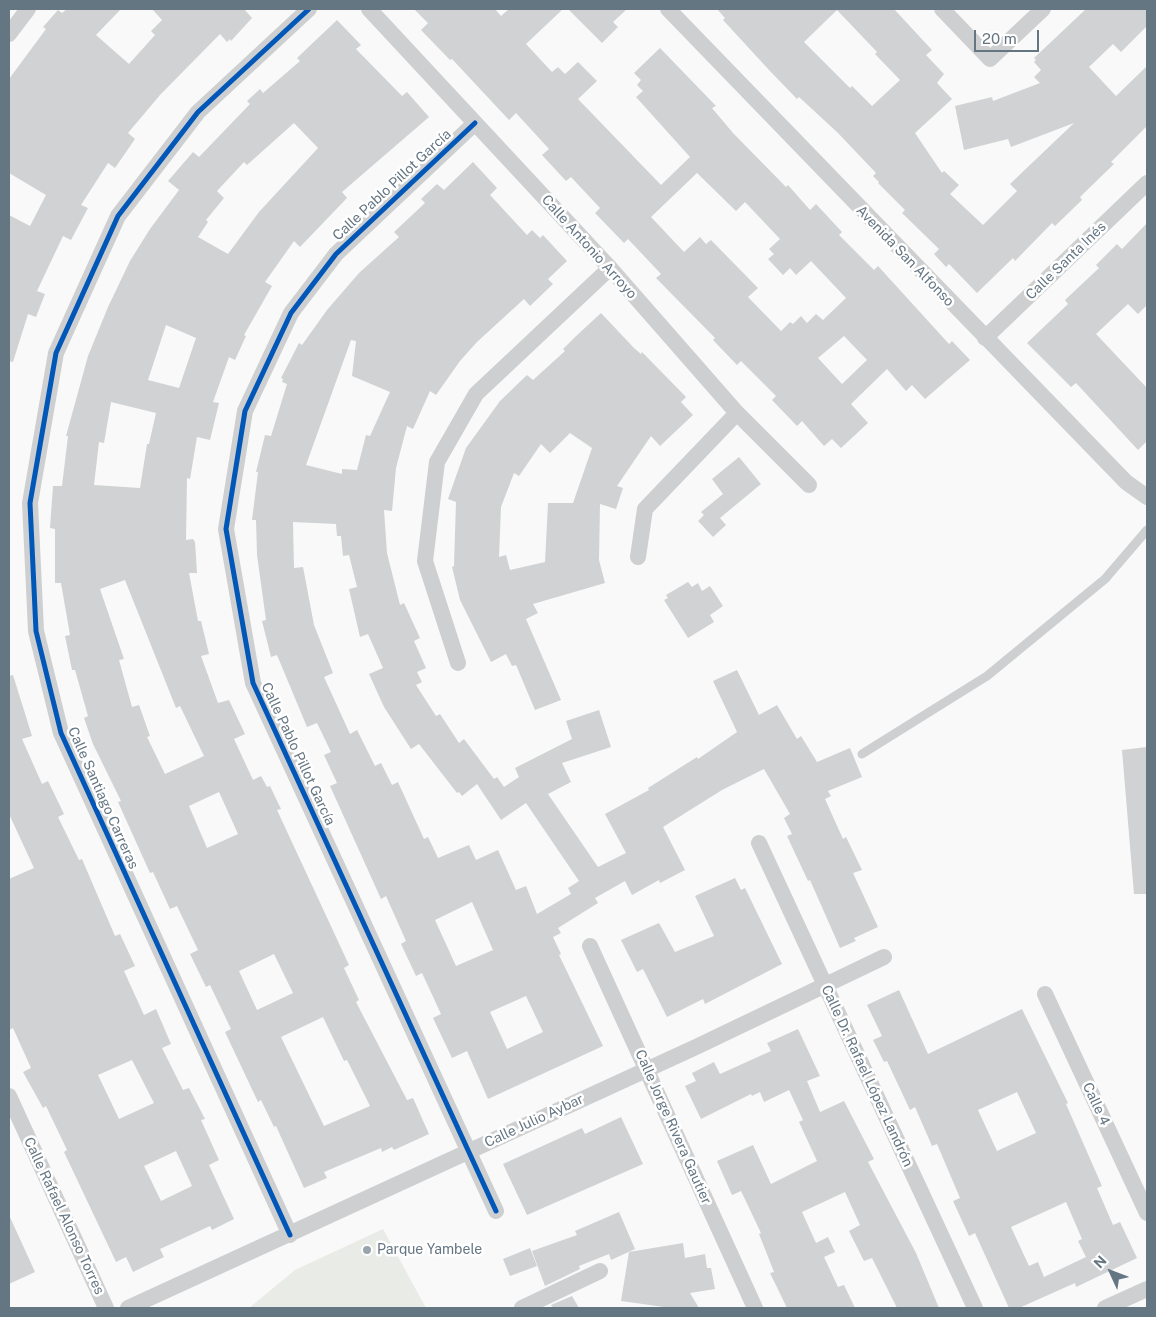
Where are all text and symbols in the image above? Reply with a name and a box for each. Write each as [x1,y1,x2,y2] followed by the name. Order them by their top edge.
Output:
[976,20,1041,52] scale bar
[982,30,1017,47] text: 20 m
[329,126,455,244] street label: Calle Pablo Pillot García
[538,192,640,302] street label: Calle Antonio Arroyo
[852,202,958,310] street label: Avenida San Alfonso
[1022,219,1110,303] street label: Calle Santa Inés
[258,680,338,828] street label: Calle Pablo Pillot García
[64,724,142,872] street label: Calle Santiago Carreras
[817,983,917,1169] street label: Calle Dr. Rafael López Landrón
[631,1047,715,1207] street label: Calle Jorge Rivera Gautier
[1079,1080,1113,1128] street label: Calle 4
[482,1091,586,1151] street label: Calle Julio Aybar
[20,1135,108,1297] street label: Calle Rafael Alonso Torres
[377,1242,482,1258] place label: Parque Yambele
[361,1244,373,1256] marker: Parque Yambele
[1086,1247,1136,1297] north arrow
[1090,1252,1110,1271] text: N

